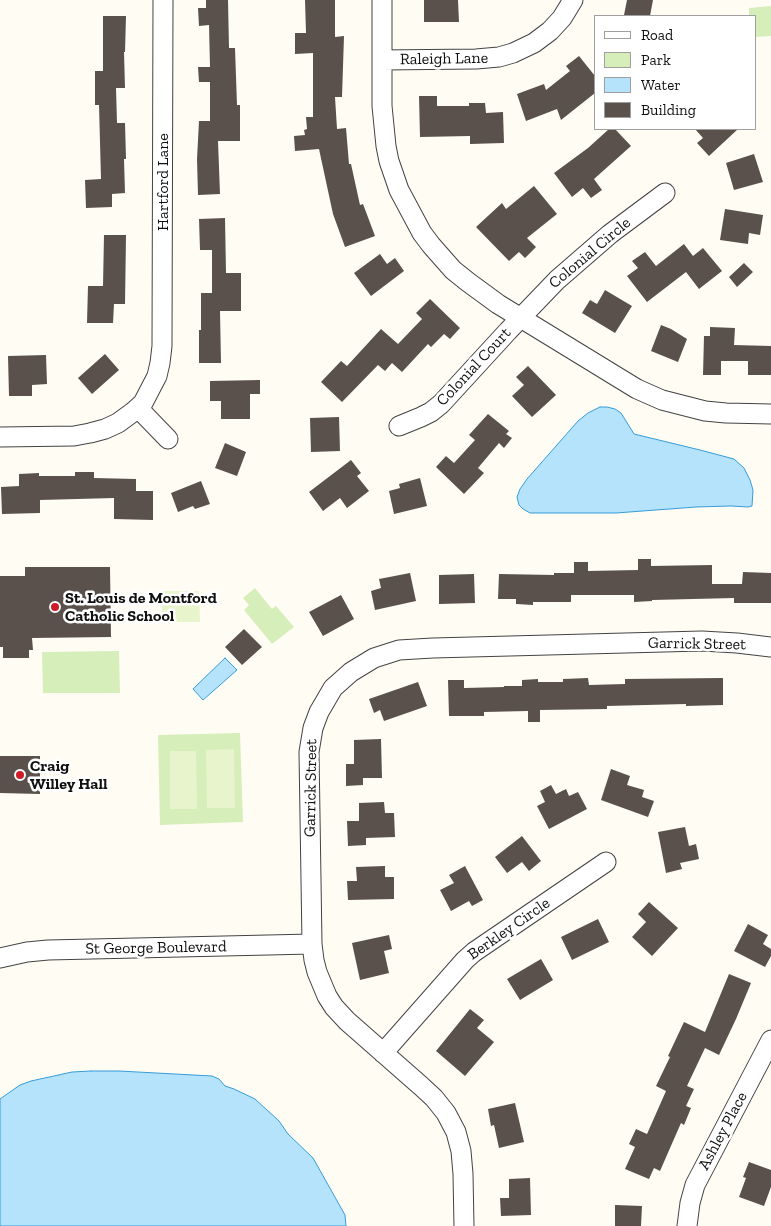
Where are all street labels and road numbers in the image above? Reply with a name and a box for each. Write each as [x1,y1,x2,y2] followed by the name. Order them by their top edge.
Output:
[400,49,488,69] street label: Raleigh Lane
[153,133,173,231] street label: Hartford Lane
[545,213,635,293] street label: Colonial Circle
[433,324,515,410] street label: Colonial Court
[648,634,746,654] street label: Garrick Street
[301,739,321,837] street label: Garrick Street
[464,894,554,964] street label: Berkley Circle
[85,937,227,959] street label: St George Boulevard
[694,1089,752,1173] street label: Ashley Place

